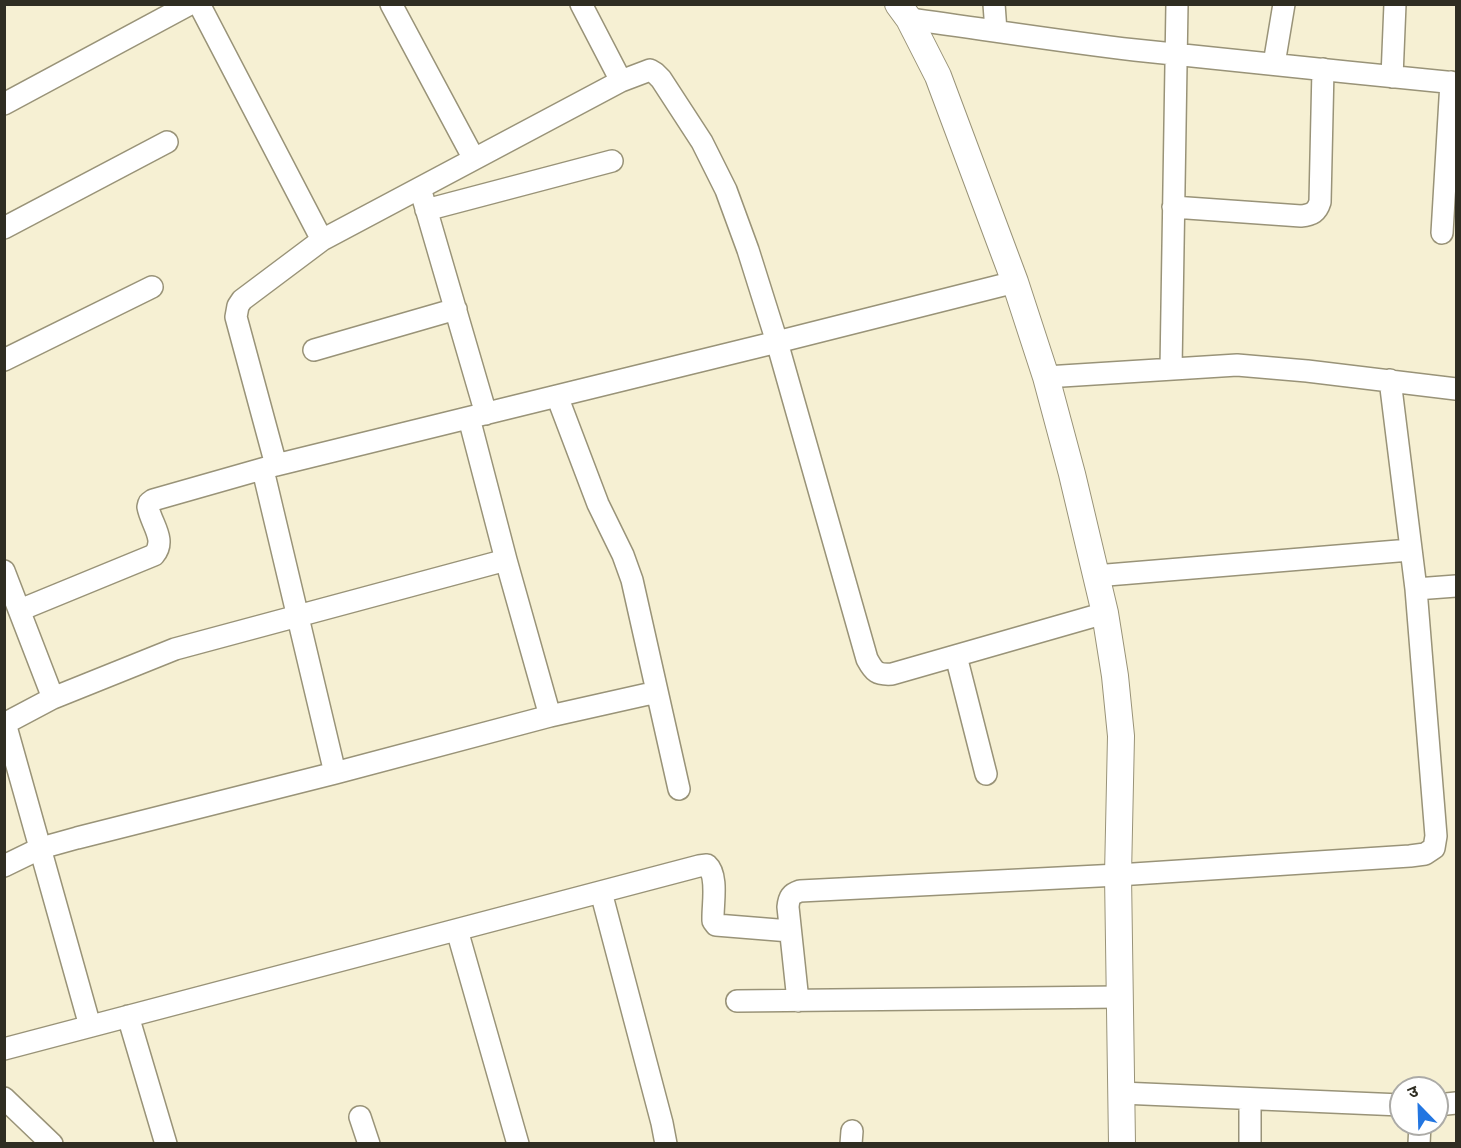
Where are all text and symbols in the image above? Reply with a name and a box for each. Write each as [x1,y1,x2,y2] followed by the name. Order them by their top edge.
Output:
[1389,1076,1449,1136] north arrow
[1405,1080,1421,1101] text: उ

